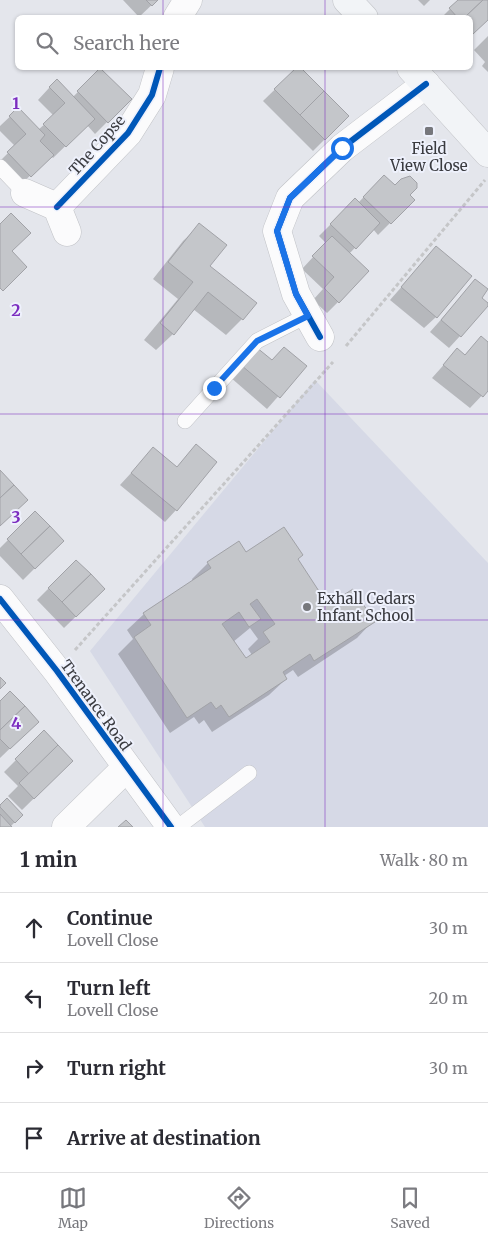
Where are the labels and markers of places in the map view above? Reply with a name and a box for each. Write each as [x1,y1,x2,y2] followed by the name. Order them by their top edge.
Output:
[423,125,435,137] marker: Field View Close
[389,139,468,175] place label: Field View Close
[317,589,415,625] place label: Exhall Cedars Infant School
[301,601,313,613] marker: Exhall Cedars Infant School

